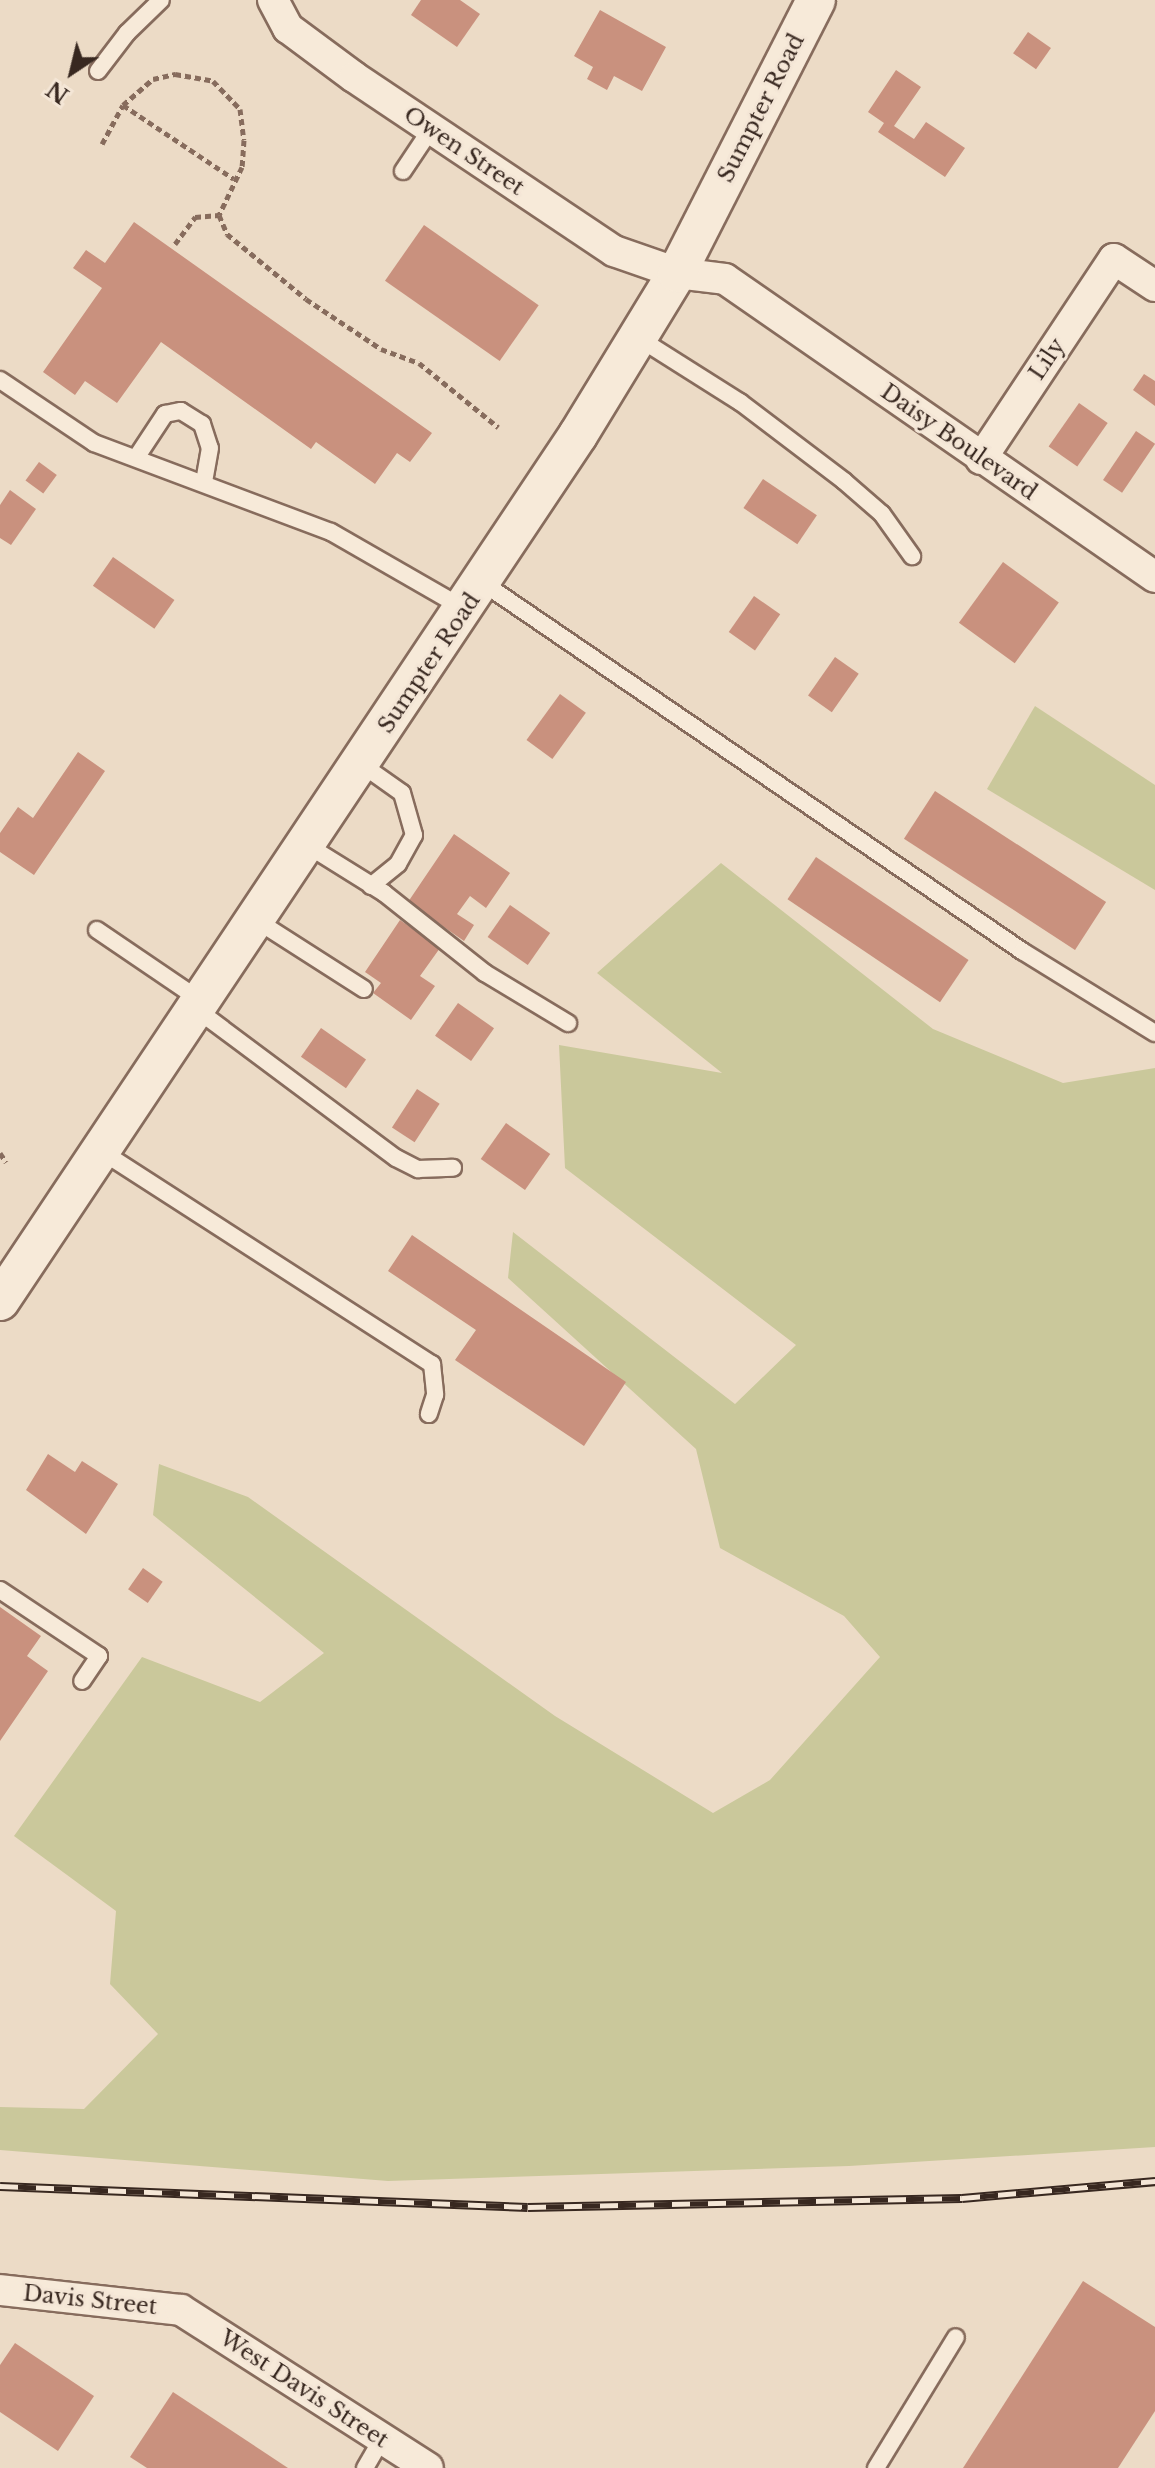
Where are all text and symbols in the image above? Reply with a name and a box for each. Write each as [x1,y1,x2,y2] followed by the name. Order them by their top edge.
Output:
[712,29,810,187] street label: Sumpter Road
[32,32,112,112] north arrow
[42,75,74,109] text: N
[399,101,529,201] street label: Owen Street
[1024,333,1070,385] street label: Lily
[876,378,1042,506] street label: Daisy Boulevard
[372,588,486,738] street label: Sumpter Road
[22,2280,158,2320] street label: Davis Street
[215,2325,393,2453] street label: West Davis Street

